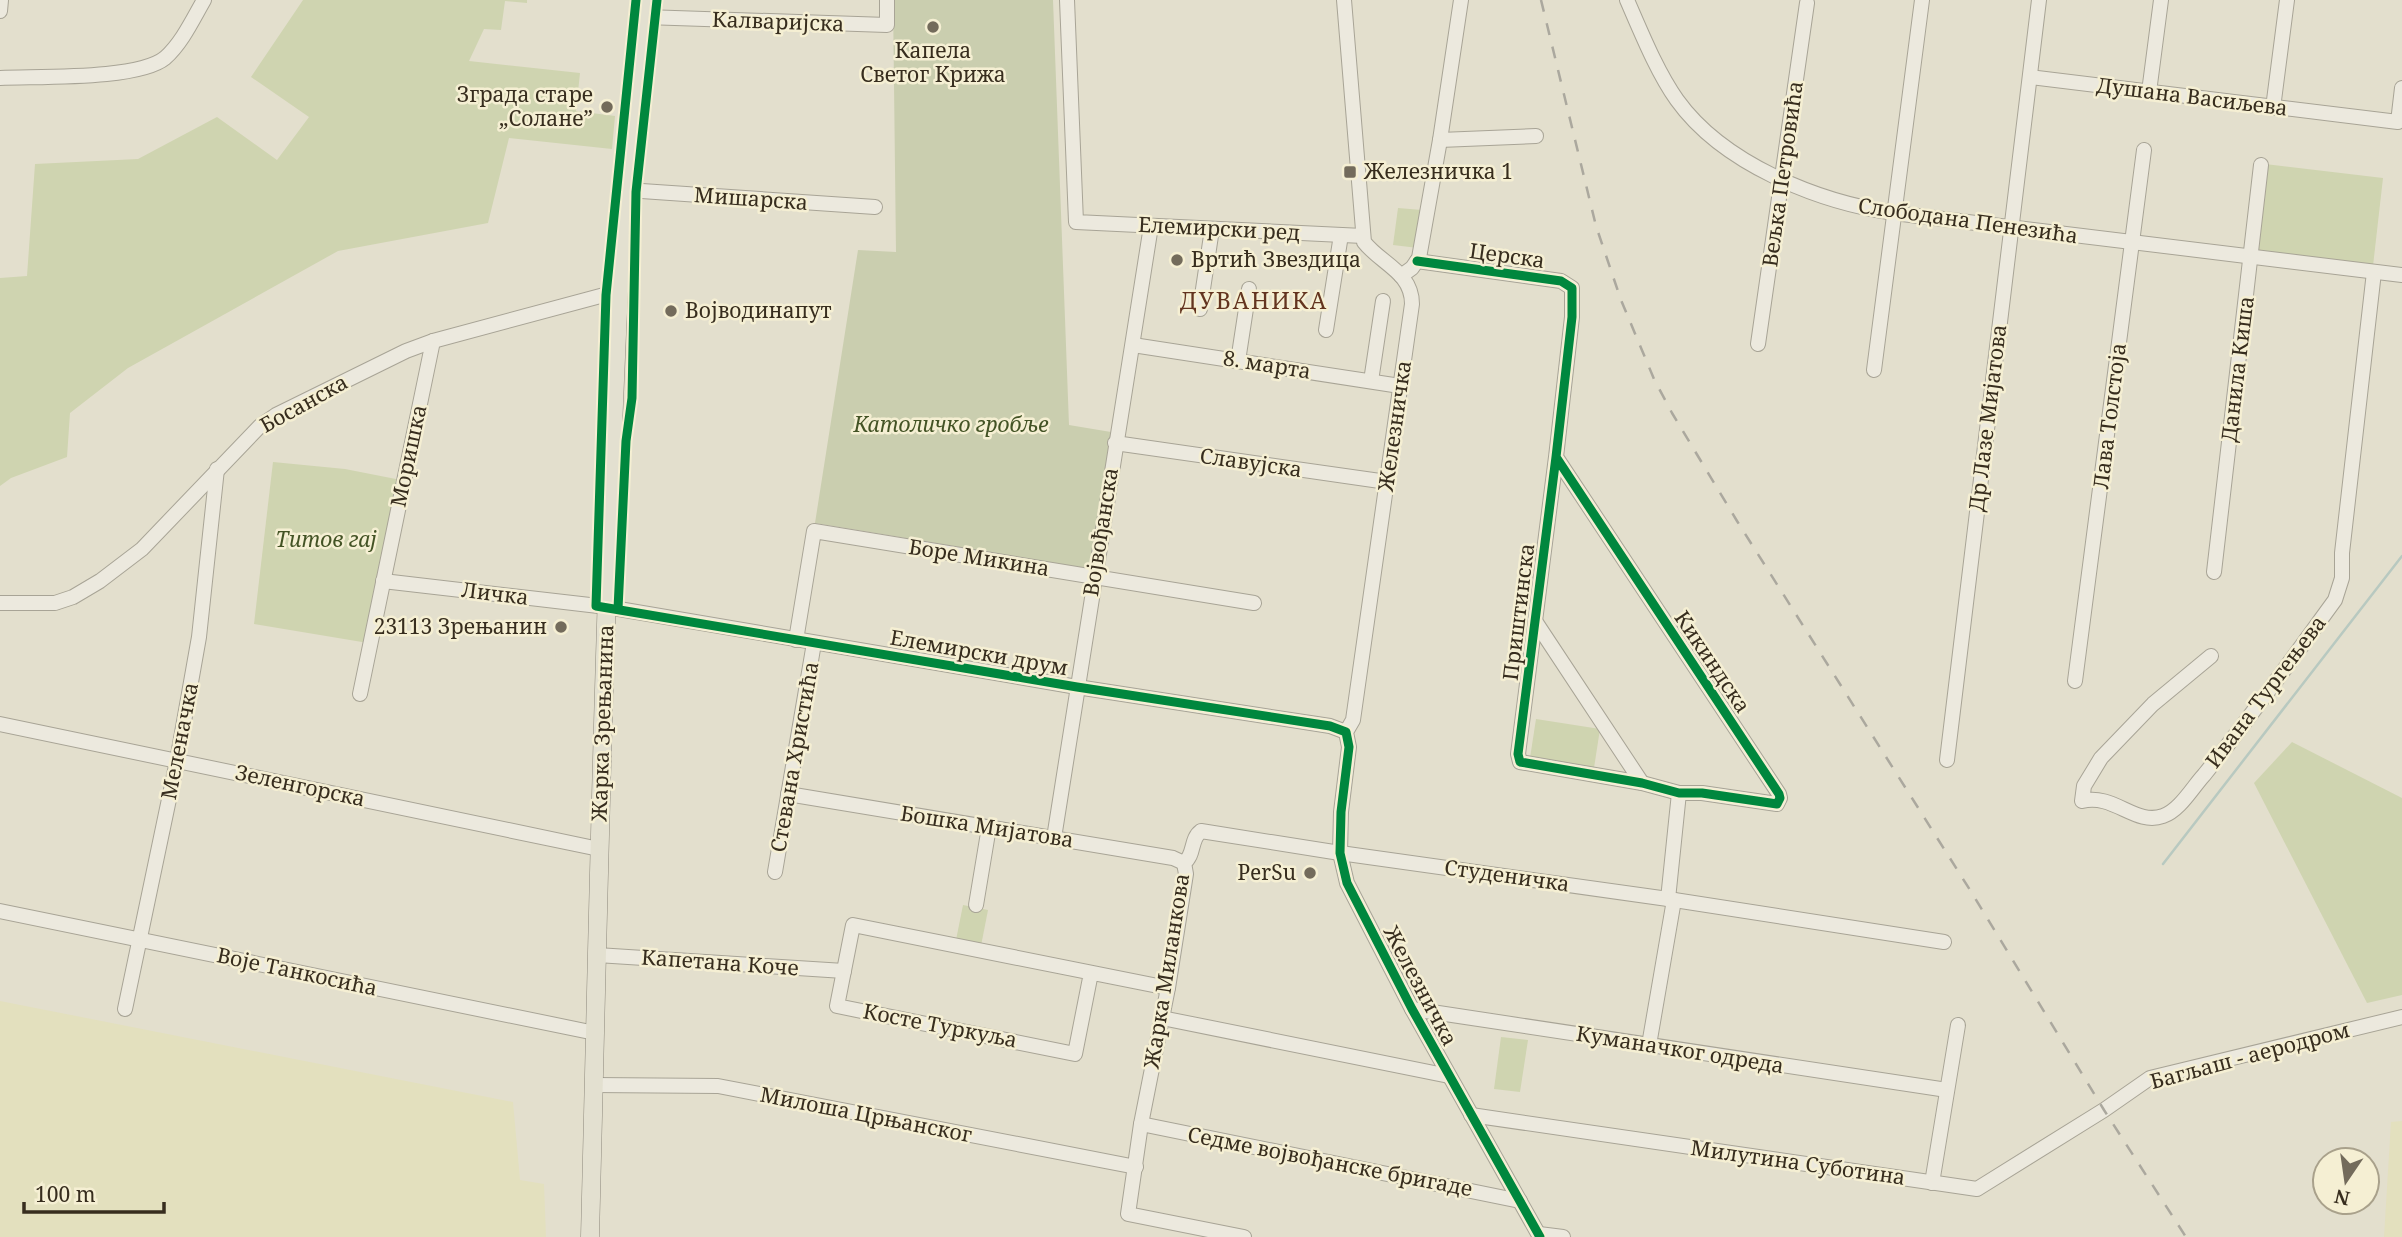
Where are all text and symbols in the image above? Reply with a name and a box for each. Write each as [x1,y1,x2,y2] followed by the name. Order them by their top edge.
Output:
[711,5,845,37] street label: Калваријска
[925,19,941,35] marker: Капела Светог Крижа
[860,36,1006,88] place label: Капела Светог Крижа
[2095,70,2289,122] street label: Душана Васиљева
[1755,79,1809,269] street label: Вељка Петровића
[457,80,593,132] place label: Зграда старе „Солане”
[599,99,615,115] marker: Зграда старе „Солане”
[1363,157,1513,185] place label: Железничка 1
[1342,164,1358,180] marker: Железничка 1
[693,180,809,216] street label: Мишарска
[1856,191,2080,249] street label: Слободана Пенезића
[1137,210,1301,246] street label: Елемирски ред
[1468,236,1547,274] street label: Церска
[1191,245,1361,273] place label: Вртић Звездица
[1169,252,1185,268] marker: Вртић Звездица
[1180,284,1328,316] district label: ДУВАНИКА
[2214,294,2260,443] street label: Данила Киша
[685,296,832,324] place label: Војводинапут
[663,303,679,319] marker: Војводинапут
[1962,323,2012,513] street label: Др Лазе Мијатова
[2086,341,2132,490] street label: Лава Толстоја
[1221,343,1313,385] street label: 8. марта
[1371,359,1417,494] street label: Железничка
[255,367,352,439] street label: Босанска
[384,402,433,510] street label: Моришка
[852,410,1049,438] park label: Католичко гробље
[1198,441,1304,483] street label: Славујска
[1076,466,1124,598] street label: Војвођанска
[276,525,376,553] park label: Титов гај
[907,532,1052,582] street label: Боре Микина
[1496,542,1540,682] street label: Приштинска
[460,575,530,611] street label: Личка
[1668,605,1757,718] street label: Кикиндска
[2199,609,2332,773] street label: Ивана Тургењева
[374,612,547,640] place label: 23113 Зрењанин
[553,619,569,635] marker: 23113 Зрењанин
[888,623,1070,681] street label: Елемирски друм
[585,624,619,823] street label: Жарка Зрењанина
[763,659,825,854] street label: Стевана Христића
[154,680,204,802] street label: Меленачка
[233,758,368,812] street label: Зеленгорска
[899,799,1076,854] street label: Бошка Мијатова
[1443,852,1572,898] street label: Студеничка
[1237,858,1296,886] place label: PerSu
[1302,865,1318,881] marker: PerSu
[1137,871,1195,1071] street label: Жарка Миланкова
[1377,920,1464,1050] street label: Железничка
[214,940,380,1002] street label: Воје Танкосића
[640,943,800,981] street label: Капетана Коче
[861,996,1020,1054] street label: Косте Туркуља
[2147,1015,2353,1095] street label: Багљаш - аеродром
[1574,1019,1786,1079] street label: Куманачког одреда
[758,1080,974,1148] street label: Милоша Црњанског
[1185,1120,1475,1202] street label: Седме војвођанске бригаде
[1689,1133,1907,1191] street label: Милутина Суботина
[2311,1146,2381,1216] north arrow
[24,1170,164,1214] scale bar
[35,1180,96,1208] text: 100 m
[2332,1183,2352,1212] text: N

